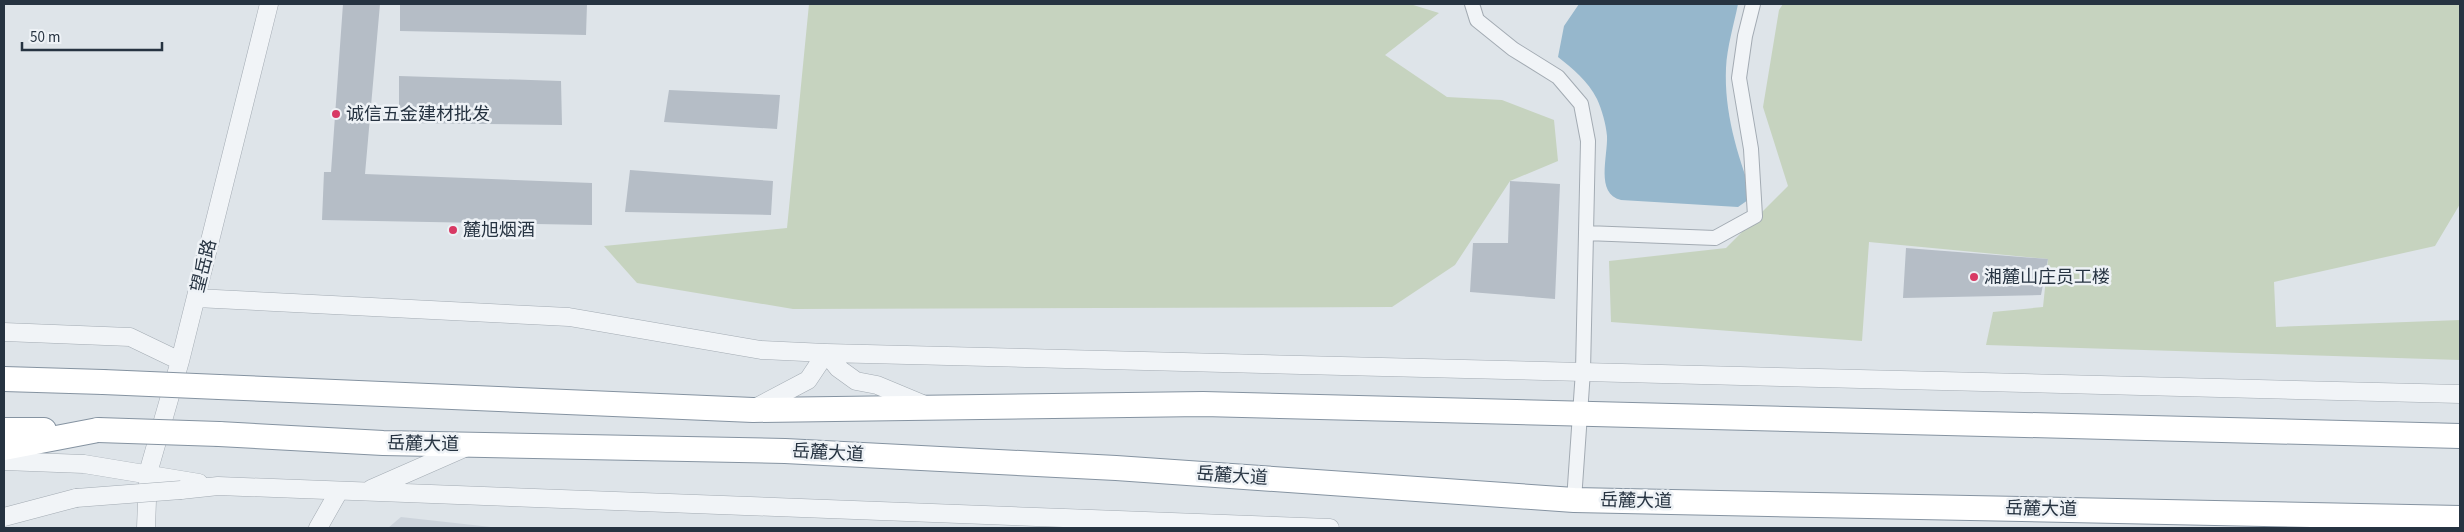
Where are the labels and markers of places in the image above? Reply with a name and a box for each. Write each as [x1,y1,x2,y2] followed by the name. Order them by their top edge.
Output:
[346,102,490,127] place label: 诚信五金建材批发
[330,108,342,120] marker: 诚信五金建材批发
[463,218,535,243] place label: 麓旭烟酒
[447,224,459,236] marker: 麓旭烟酒
[1984,265,2110,290] place label: 湘麓山庄员工楼
[1968,271,1980,283] marker: 湘麓山庄员工楼

